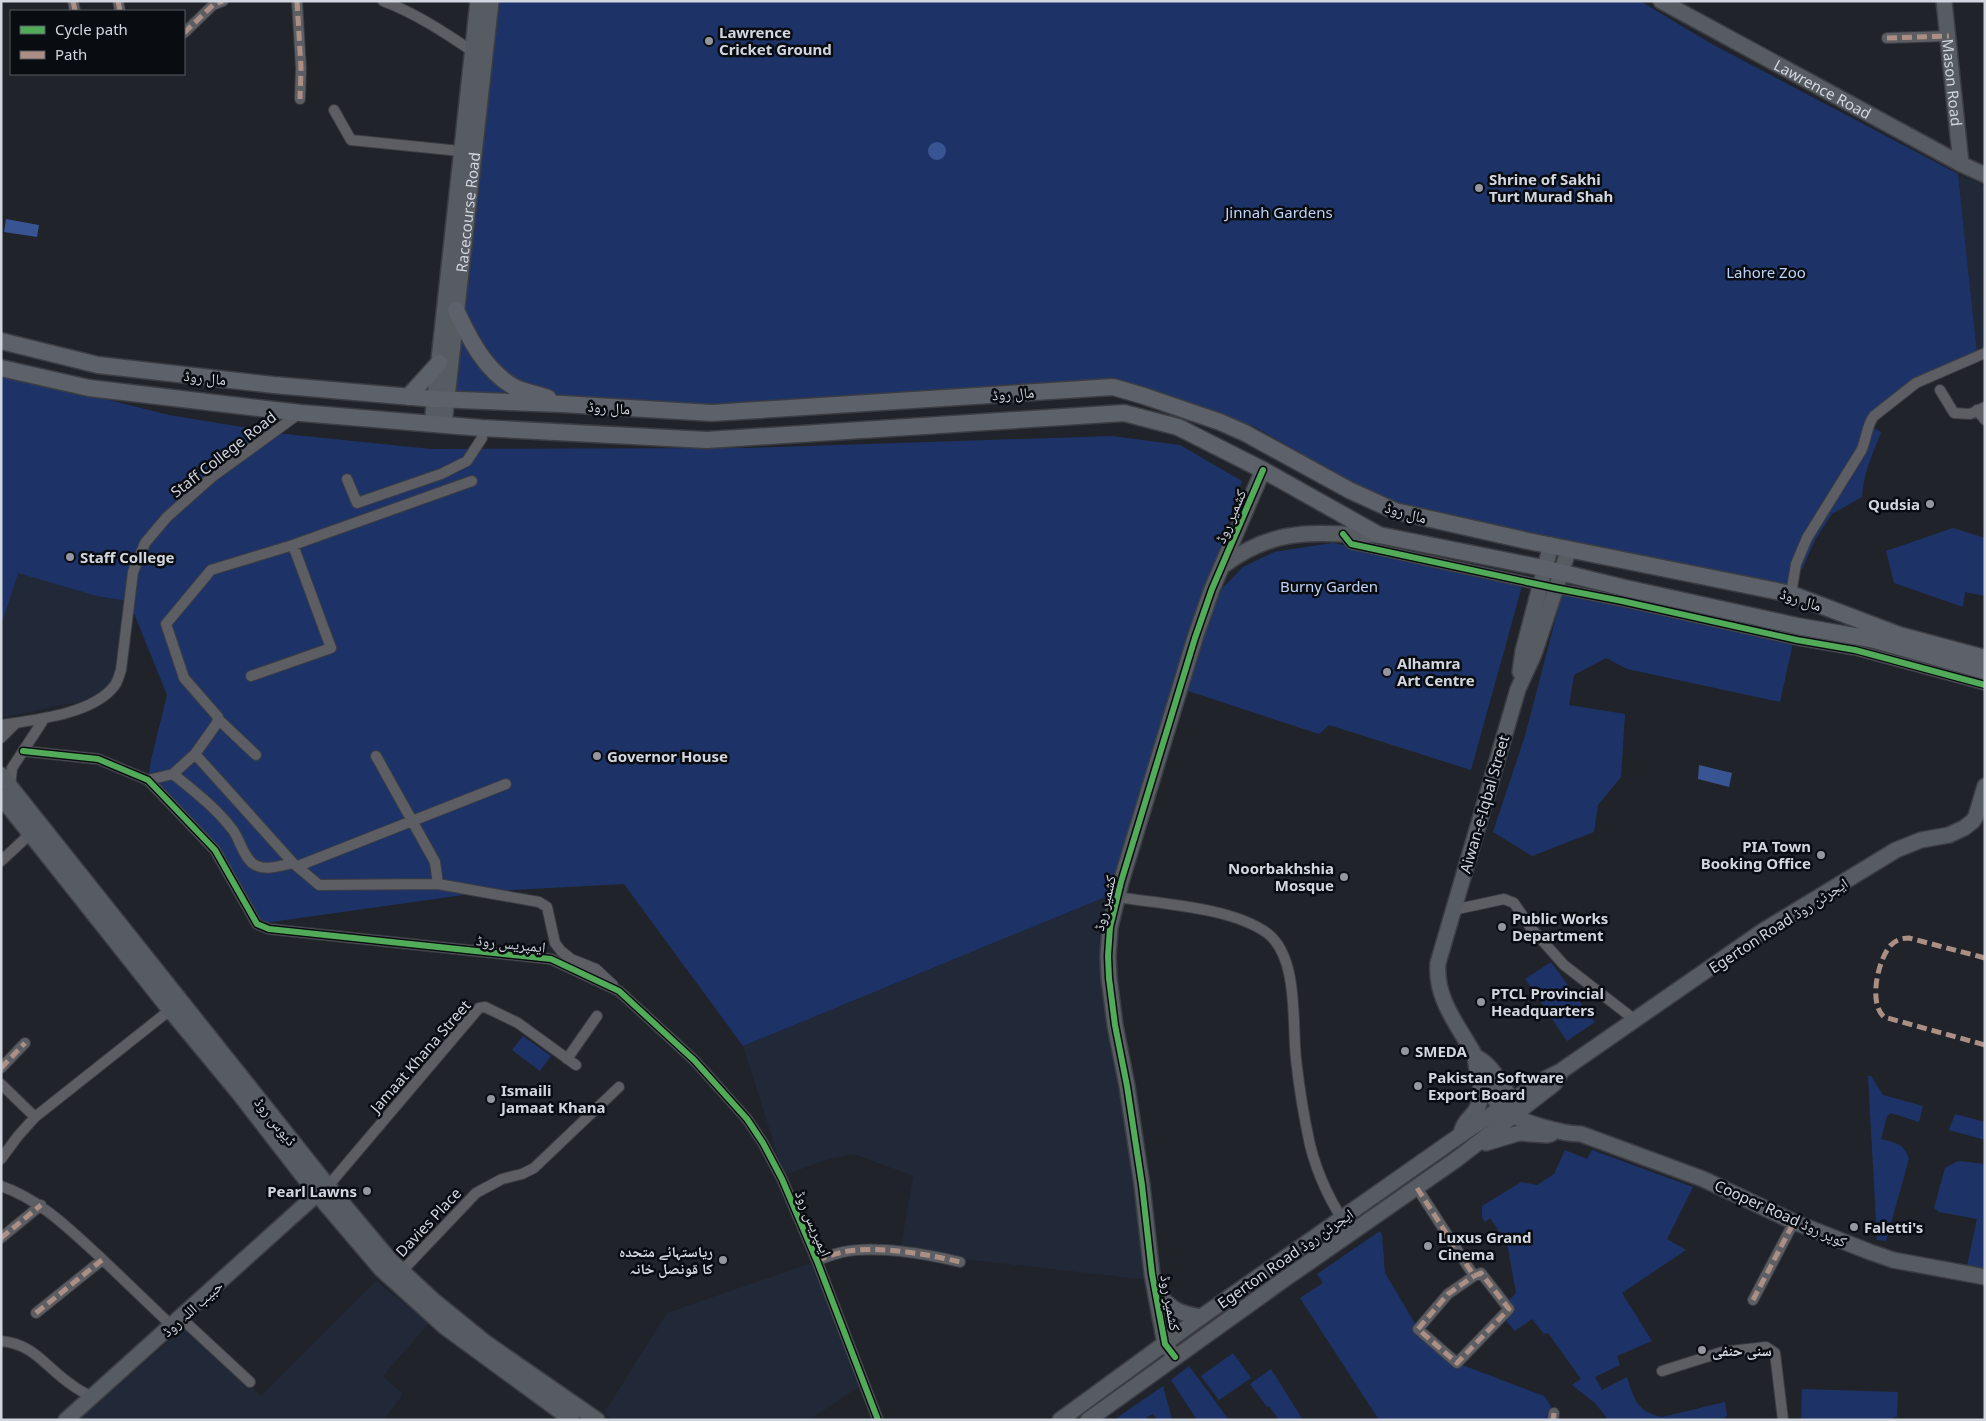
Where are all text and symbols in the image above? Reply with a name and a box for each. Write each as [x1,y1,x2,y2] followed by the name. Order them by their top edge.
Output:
[10,10,185,75] legend
[55,19,128,39] text: Cycle path
[719,22,832,59] place label: Lawrence Cricket Ground
[703,35,715,47] marker: Lawrence Cricket Ground
[1938,38,1967,127] street label: Mason Road
[55,44,87,64] text: Path
[1771,54,1875,123] street label: Lawrence Road
[451,151,484,273] street label: Racecourse Road
[1489,169,1613,206] place label: Shrine of Sakhi Turt Murad Shah
[1473,182,1485,194] marker: Shrine of Sakhi Turt Murad Shah
[1223,202,1333,222] park label: Jinnah Gardens
[1726,262,1806,282] park label: Lahore Zoo
[183,365,227,390] street label: مال روڈ
[991,382,1035,405] street label: مال روڈ
[587,396,631,419] street label: مال روڈ
[166,407,280,501] street label: Staff College Road
[1210,486,1250,546] street label: کشمیر روڈ
[1868,494,1920,514] place label: Qudsia
[1383,497,1429,528] street label: مال روڈ
[1924,498,1936,510] marker: Qudsia
[80,547,175,567] place label: Staff College
[64,551,76,563] marker: Staff College
[1280,576,1378,596] park label: Burny Garden
[1777,583,1824,616] street label: مال روڈ
[1397,653,1475,690] place label: Alhamra Art Centre
[1381,666,1393,678] marker: Alhamra Art Centre
[1455,732,1513,875] street label: Aiwan-e-Iqbal Street
[607,746,728,766] place label: Governor House
[591,750,603,762] marker: Governor House
[1701,836,1811,873] place label: PIA Town Booking Office
[1815,849,1827,861] marker: PIA Town Booking Office
[1228,858,1334,895] place label: Noorbakhshia Mosque
[1338,871,1350,883] marker: Noorbakhshia Mosque
[1088,873,1120,933] street label: کشمیر روڈ
[1705,873,1852,978] street label: Egerton Road ایجرٹن روڈ
[1512,908,1608,945] place label: Public Works Department
[1496,921,1508,933] marker: Public Works Department
[475,929,547,958] street label: ایمپریس روڈ
[1491,983,1604,1020] place label: PTCL Provincial Headquarters
[364,995,475,1118] street label: Jamaat Khana Street
[1475,996,1487,1008] marker: PTCL Provincial Headquarters
[1415,1041,1467,1061] place label: SMEDA
[1399,1045,1411,1057] marker: SMEDA
[1428,1067,1564,1104] place label: Pakistan Software Export Board
[499,1080,605,1117] place label: Ismaili Jamaat Khana
[1412,1080,1424,1092] marker: Pakistan Software Export Board
[250,1093,302,1150] street label: ڈیوس روڈ
[485,1093,497,1105] marker: Ismaili Jamaat Khana
[1712,1175,1850,1251] street label: Cooper Road کوپر روڈ
[267,1181,357,1201] place label: Pearl Lawns
[391,1183,465,1261] street label: Davies Place
[361,1185,373,1197] marker: Pearl Lawns
[790,1187,837,1259] street label: ایمپریس روڈ
[1213,1204,1357,1313] street label: Egerton Road ایجرٹن روڈ
[1864,1217,1923,1237] place label: Faletti's
[1848,1221,1860,1233] marker: Faletti's
[1438,1227,1531,1264] place label: Luxus Grand Cinema
[1422,1240,1434,1252] marker: Luxus Grand Cinema
[619,1241,713,1278] place label: ریاستہائے متحدہ کا قونصل خانہ
[717,1254,729,1266] marker: ریاستہائے متحدہ کا قونصل خانہ
[1156,1273,1186,1333] street label: کشمیر روڈ
[157,1275,227,1341] street label: حبیب اللہ روڈ
[1712,1340,1772,1360] place label: سنی حنفی
[1696,1344,1708,1356] marker: سنی حنفی

